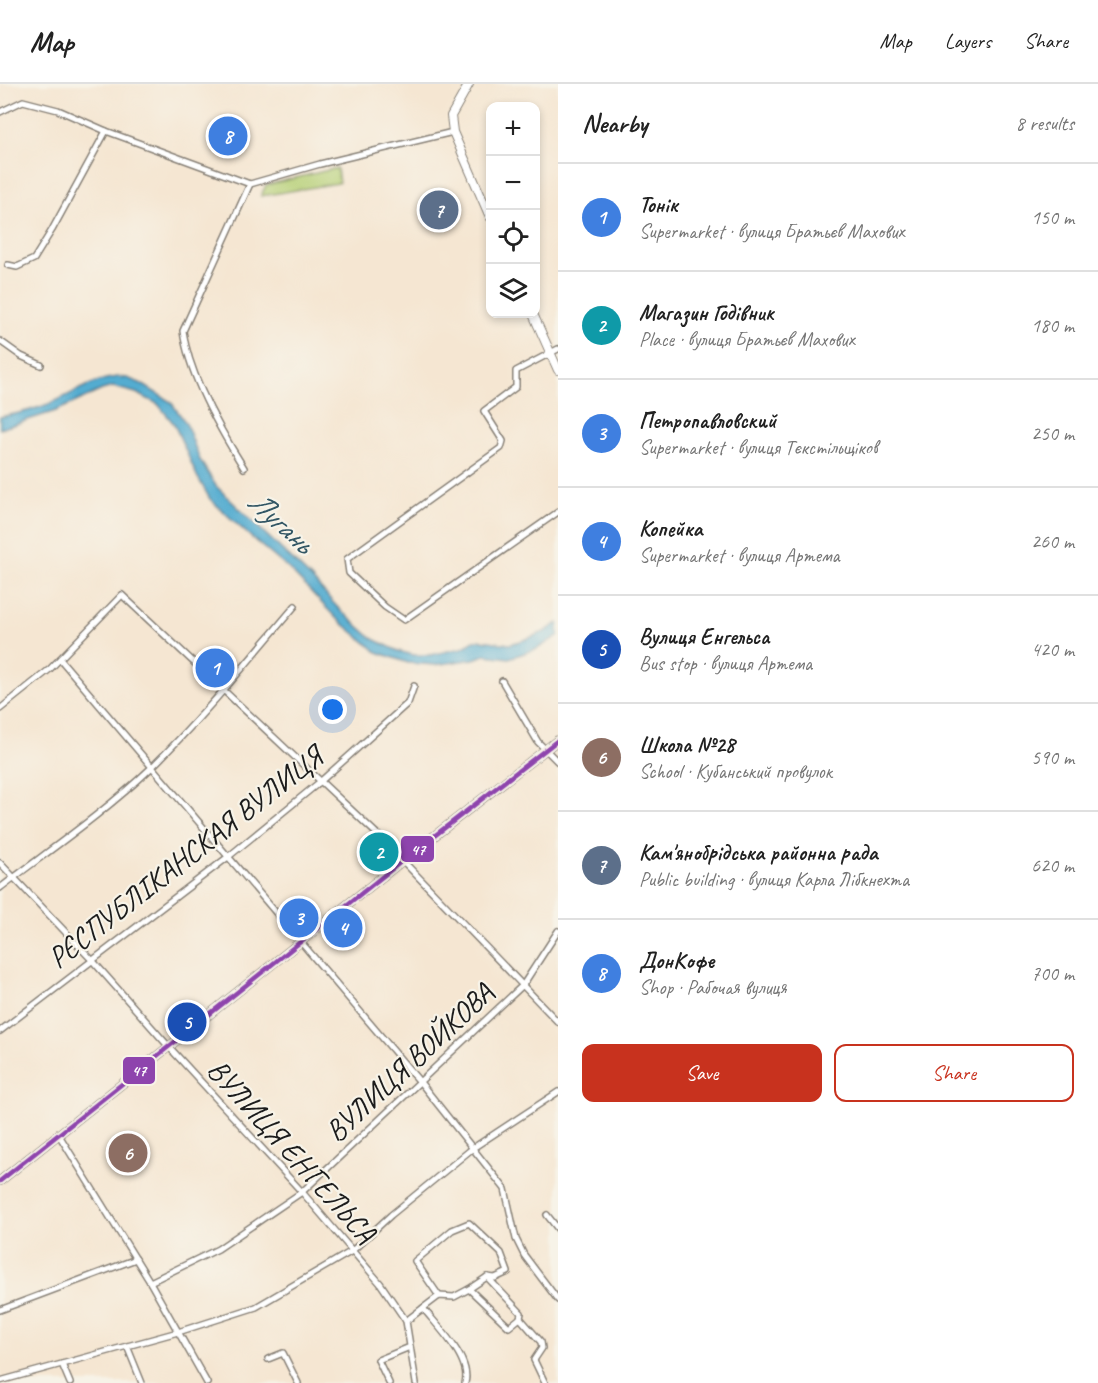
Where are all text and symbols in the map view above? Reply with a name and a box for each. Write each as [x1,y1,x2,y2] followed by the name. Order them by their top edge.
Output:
[30,24,73,59] text: Map
[879,28,912,54] text: Map
[945,28,991,54] text: Layers
[1024,28,1068,54] text: Share
[486,102,540,318] map controls
[486,102,540,156] button: +
[582,107,647,140] text: Nearby
[1015,111,1074,136] text: 8 results
[208,113,248,158] pin: 8
[486,156,540,210] button: −
[420,188,458,232] pin: 7
[639,191,677,219] text: Тонік
[597,205,606,230] text: 1
[1031,205,1074,230] text: 150 m
[486,210,540,264] button: locate
[639,219,904,244] text: Supermarket · вулиця Братьєв Махових
[486,264,540,318] button: layers
[639,299,774,327] text: Магазин Годівник
[597,313,606,338] text: 2
[1031,313,1074,338] text: 180 m
[639,327,855,352] text: Place · вулиця Братьєв Махових
[639,407,776,435] text: Петропавловский
[597,421,606,446] text: 3
[1031,421,1074,446] text: 250 m
[639,435,878,460] text: Supermarket · вулиця Тєкстільщіков
[239,481,324,564] water label: Лугань
[639,515,702,543] text: Копейка
[597,529,606,554] text: 4
[1031,529,1074,554] text: 260 m
[639,543,839,568] text: Supermarket · вулиця Артема
[639,623,770,651] text: Вулиця Енгельса
[597,637,606,662] text: 5
[1031,637,1074,662] text: 420 m
[196,646,234,690] pin: 1
[639,651,812,676] text: Bus stop · вулиця Артема
[318,695,347,724] your location
[639,731,735,759] text: Школа №28
[40,735,333,976] street label: РЄСПУБЛІКАНСКАЯ ВУЛИЦЯ
[597,745,606,770] text: 6
[1031,745,1074,770] text: 590 m
[639,759,832,784] text: School · Кубанський провулок
[360,830,398,874] pin: 2
[400,835,435,863] line badge: 47
[639,839,878,867] text: Кам'янобрідська районна рада
[411,840,427,860] text: 47
[597,853,606,878] text: 7
[1031,853,1074,878] text: 620 m
[639,867,909,892] text: Public building · вулиця Карла Лібкнехта
[280,896,318,940] pin: 3
[324,906,362,950] pin: 4
[639,947,714,975] text: ДонКофе
[597,961,606,986] text: 8
[1031,961,1074,986] text: 700 m
[317,974,502,1150] street label: ВУЛИЦЯ ВОЙКОВА
[639,975,786,1000] text: Shop · Рабочая вулиця
[168,1000,207,1044] pin: 5
[582,1044,822,1102] button: Save
[834,1044,1074,1102] button: Share
[199,1051,385,1252] street label: ВУЛИЦЯ ЕНГЕЛЬСА
[122,1056,156,1085] line badge: 47
[132,1061,148,1081] text: 47
[108,1130,148,1176] pin: 6

